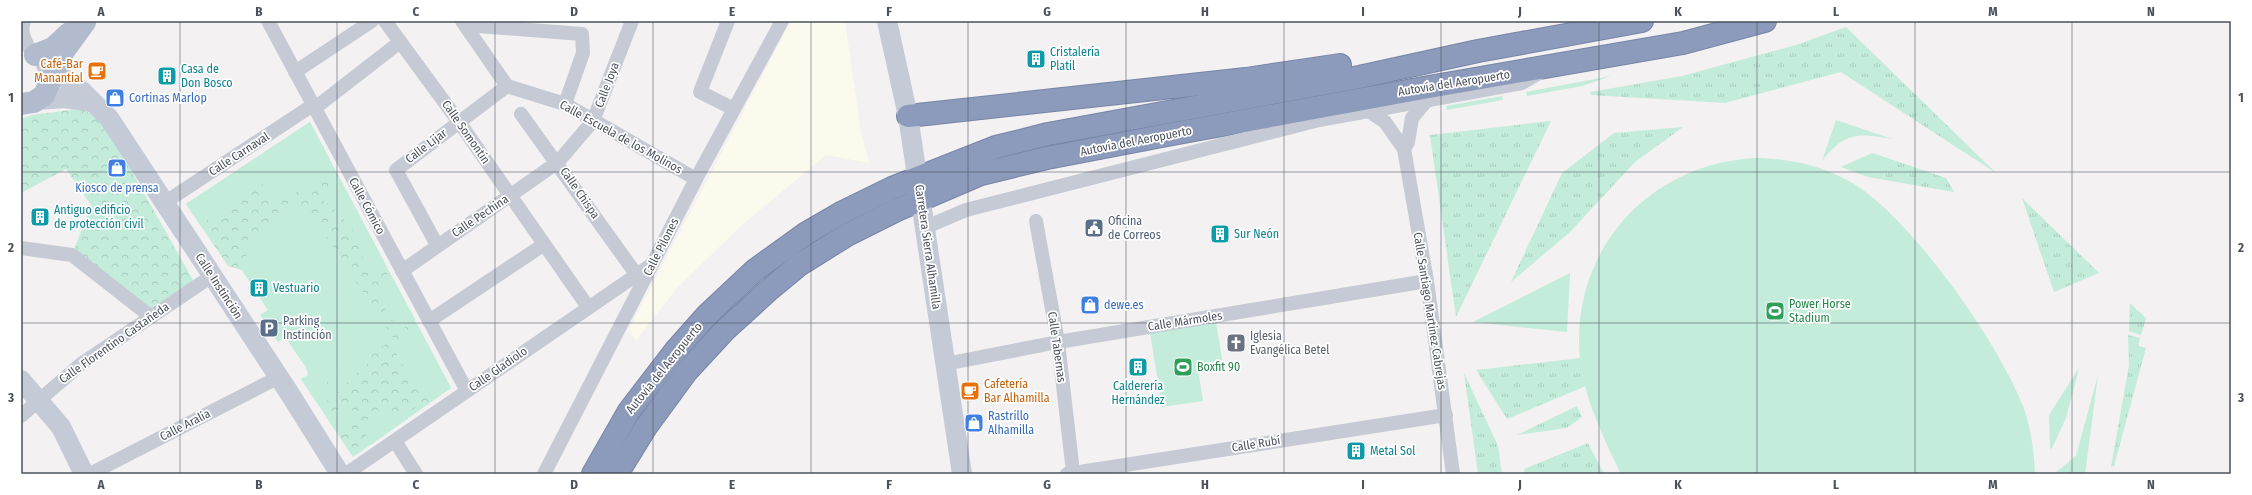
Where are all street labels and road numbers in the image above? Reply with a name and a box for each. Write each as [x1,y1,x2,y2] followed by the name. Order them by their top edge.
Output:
[592,60,622,110] street label: Calle Joya
[1397,67,1511,99] street label: Autovía del Aeropuerto
[557,97,685,177] street label: Calle Escuela de los Molinos
[439,98,493,166] street label: Calle Somontín
[1079,123,1193,159] street label: Autovía del Aeropuerto
[403,125,450,166] street label: Calle Líjar
[206,129,272,179] street label: Calle Carnaval
[557,165,603,221] street label: Calle Chispa
[346,175,388,237] street label: Calle Cómico
[912,184,944,310] street label: Carretera Sierra Alhamilla
[449,192,511,240] street label: Calle Pechina
[640,216,682,278] street label: Calle Pilones
[1411,231,1449,391] street label: Calle Santiago Martinez Cabrejas
[193,251,245,321] street label: Calle Instinción
[56,300,172,386] street label: Calle Florentino Castañeda
[1147,308,1223,334] street label: Calle Mármoles
[1045,311,1069,383] street label: Calle Tabernas
[623,320,705,416] street label: Autovía del Aeropuerto
[466,344,530,394] street label: Calle Gladiolo
[157,406,213,444] street label: Calle Aralia
[1231,433,1281,455] street label: Calle Rubí

